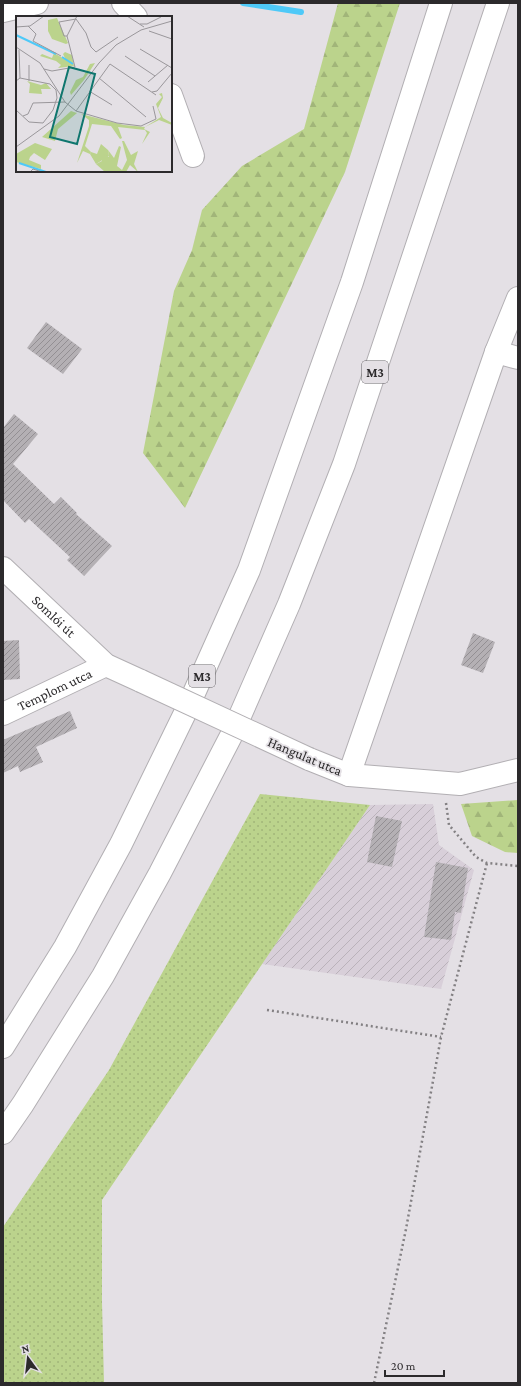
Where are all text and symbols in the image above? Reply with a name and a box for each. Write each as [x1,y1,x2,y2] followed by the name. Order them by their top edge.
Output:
[16,16,172,172] inset map
[362,361,388,383] road number: M3
[29,592,79,641] street label: Somlói út
[15,665,95,714] street label: Templom utca
[189,665,215,687] road number: M3
[265,733,345,779] street label: Hangulat utca
[8,1338,48,1378] north arrow
[20,1341,31,1355] text: N
[385,1352,444,1378] scale bar
[391,1359,416,1373] text: 20 m

